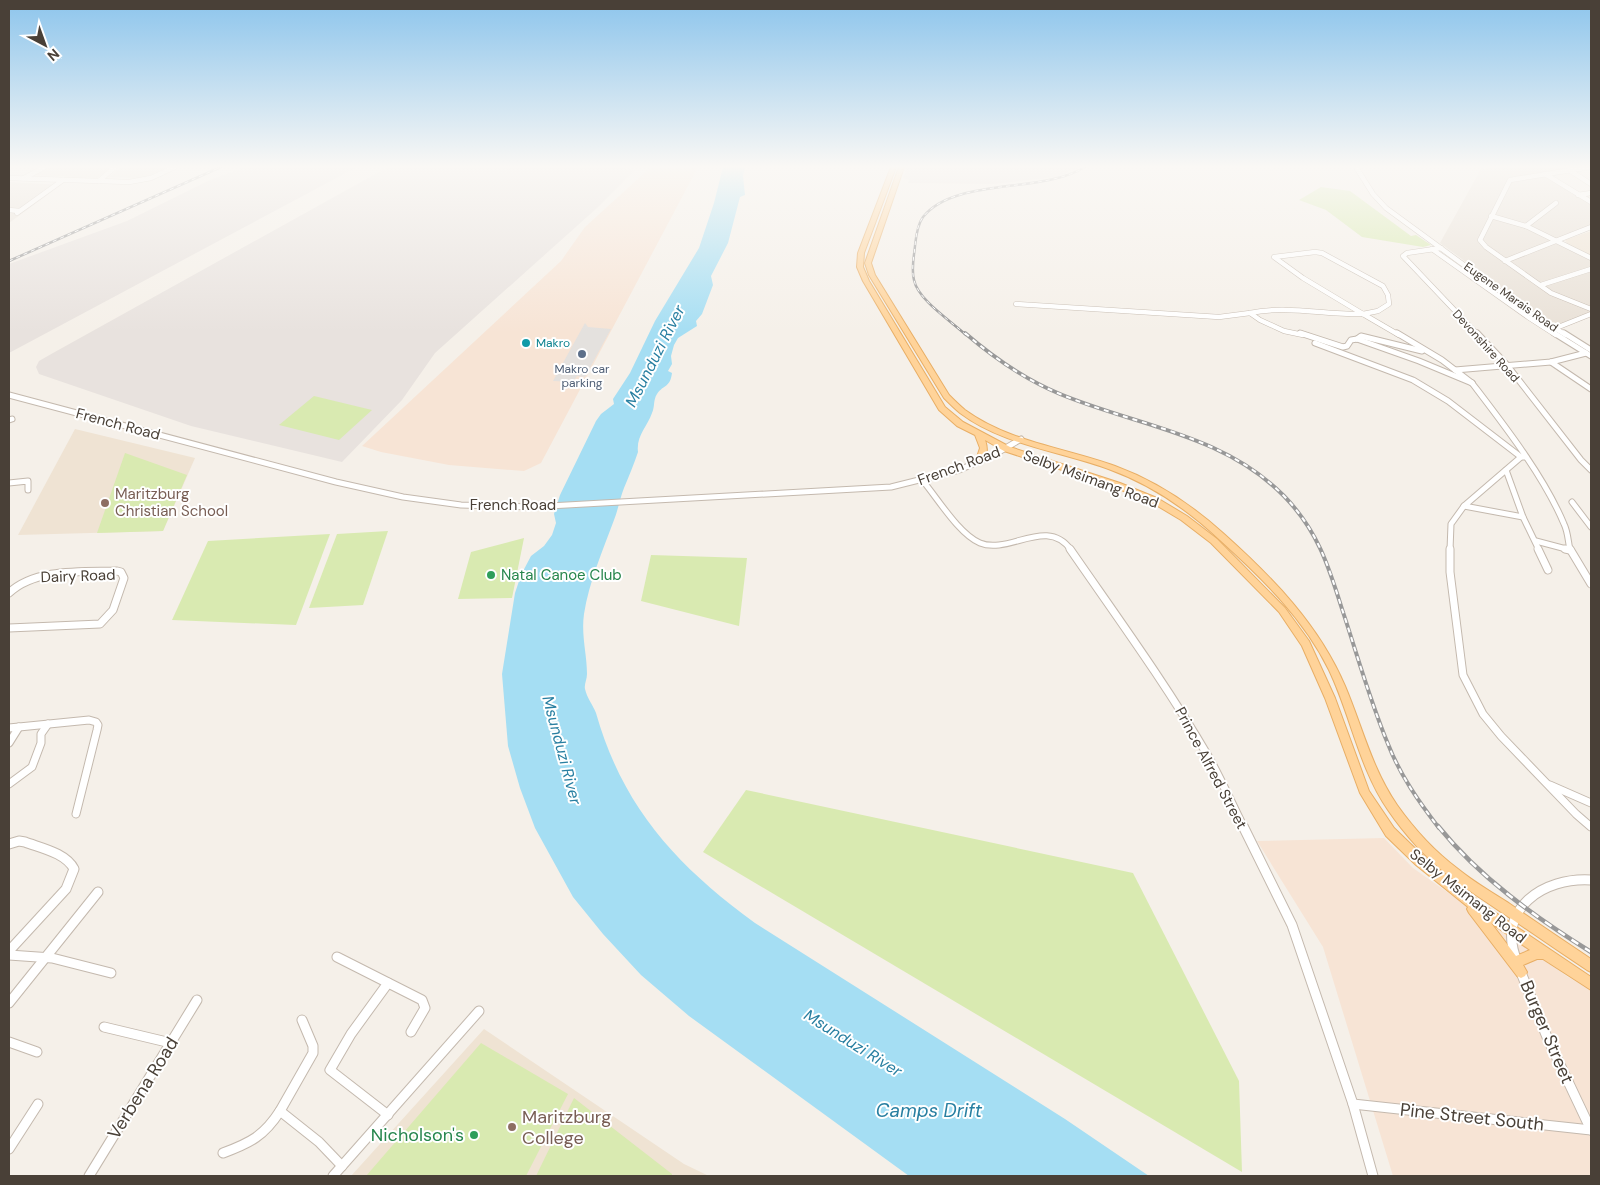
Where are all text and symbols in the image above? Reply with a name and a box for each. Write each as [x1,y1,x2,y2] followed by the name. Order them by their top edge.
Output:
[20,20,70,70] north arrow
[44,45,63,65] text: N
[1461,258,1561,336] street label: Eugene Marais Road
[620,301,690,411] water label: Msunduzi River
[1449,306,1523,386] street label: Devonshire Road
[536,335,570,351] place label: Makro
[520,337,532,349] marker: Makro
[576,348,588,360] marker: Makro car parking
[554,361,610,391] place label: Makro car parking
[74,403,162,445] street label: French Road
[915,442,1003,490] street label: French Road
[1020,445,1162,513] street label: Selby Msimang Road
[115,484,228,521] place label: Maritzburg Christian School
[470,495,556,515] street label: French Road
[99,497,111,509] marker: Maritzburg Christian School
[40,565,116,587] street label: Dairy Road
[501,565,622,585] place label: Natal Canoe Club
[485,569,497,581] marker: Natal Canoe Club
[537,693,587,808] water label: Msunduzi River
[1170,703,1252,833] street label: Prince Alfred Street
[1406,844,1530,948] street label: Selby Msimang Road
[1514,977,1580,1087] street label: Burger Street
[800,1004,907,1082] water label: Msunduzi River
[102,1032,184,1144] street label: Verbena Road
[876,1098,983,1123] water label: Camps Drift
[1399,1098,1545,1136] street label: Pine Street South
[522,1105,611,1150] place label: Maritzburg College
[506,1121,518,1133] marker: Maritzburg College
[371,1123,464,1147] place label: Nicholson's
[468,1129,480,1141] marker: Nicholson's

